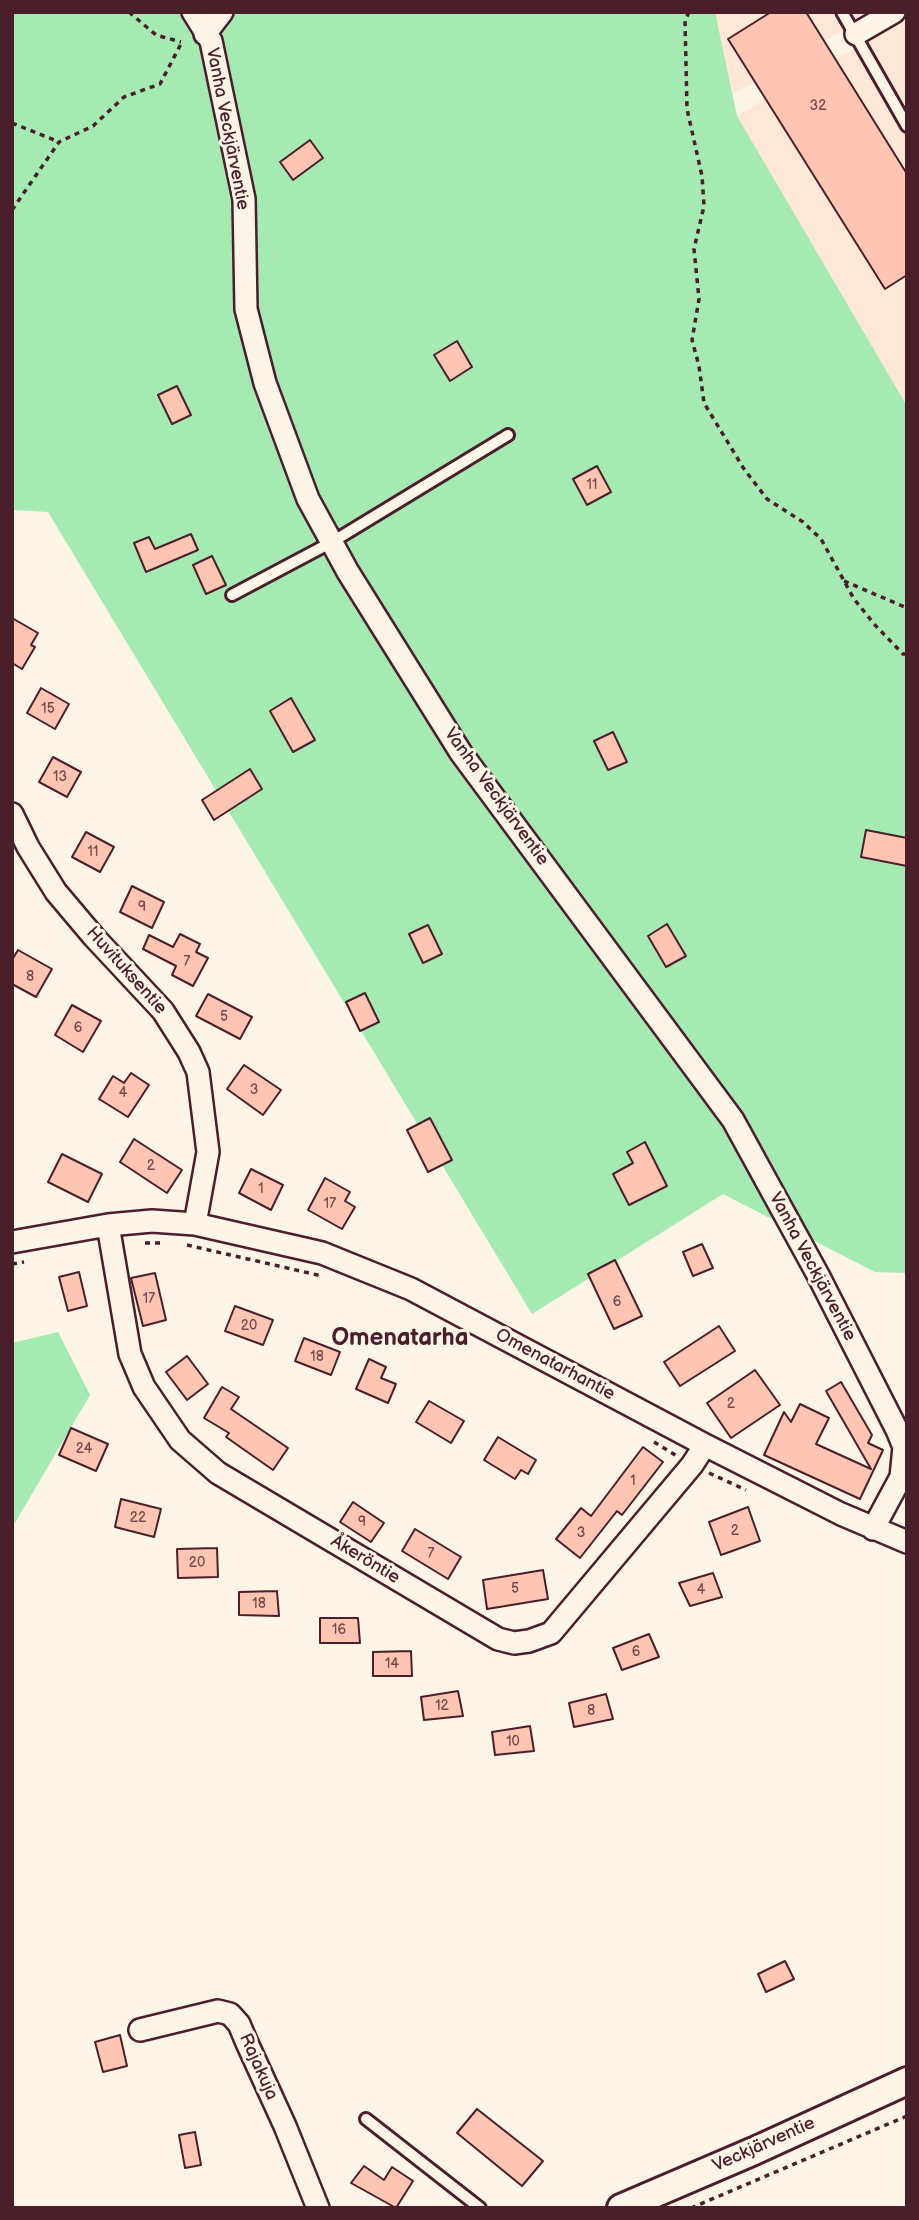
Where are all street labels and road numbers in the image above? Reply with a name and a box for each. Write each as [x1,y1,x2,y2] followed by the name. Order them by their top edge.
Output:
[201,46,253,212] street label: Vanha Veckjärventie
[439,724,553,870] street label: Vanha Veckjärventie
[81,923,171,1019] street label: Huvituksentie
[764,1189,860,1345] street label: Vanha Veckjärventie
[492,1324,618,1406] street label: Omenatarhantie
[326,1531,404,1589] street label: Åkeröntie
[234,2030,282,2104] street label: Rajakuja
[709,2113,819,2177] street label: Veckjärventie

